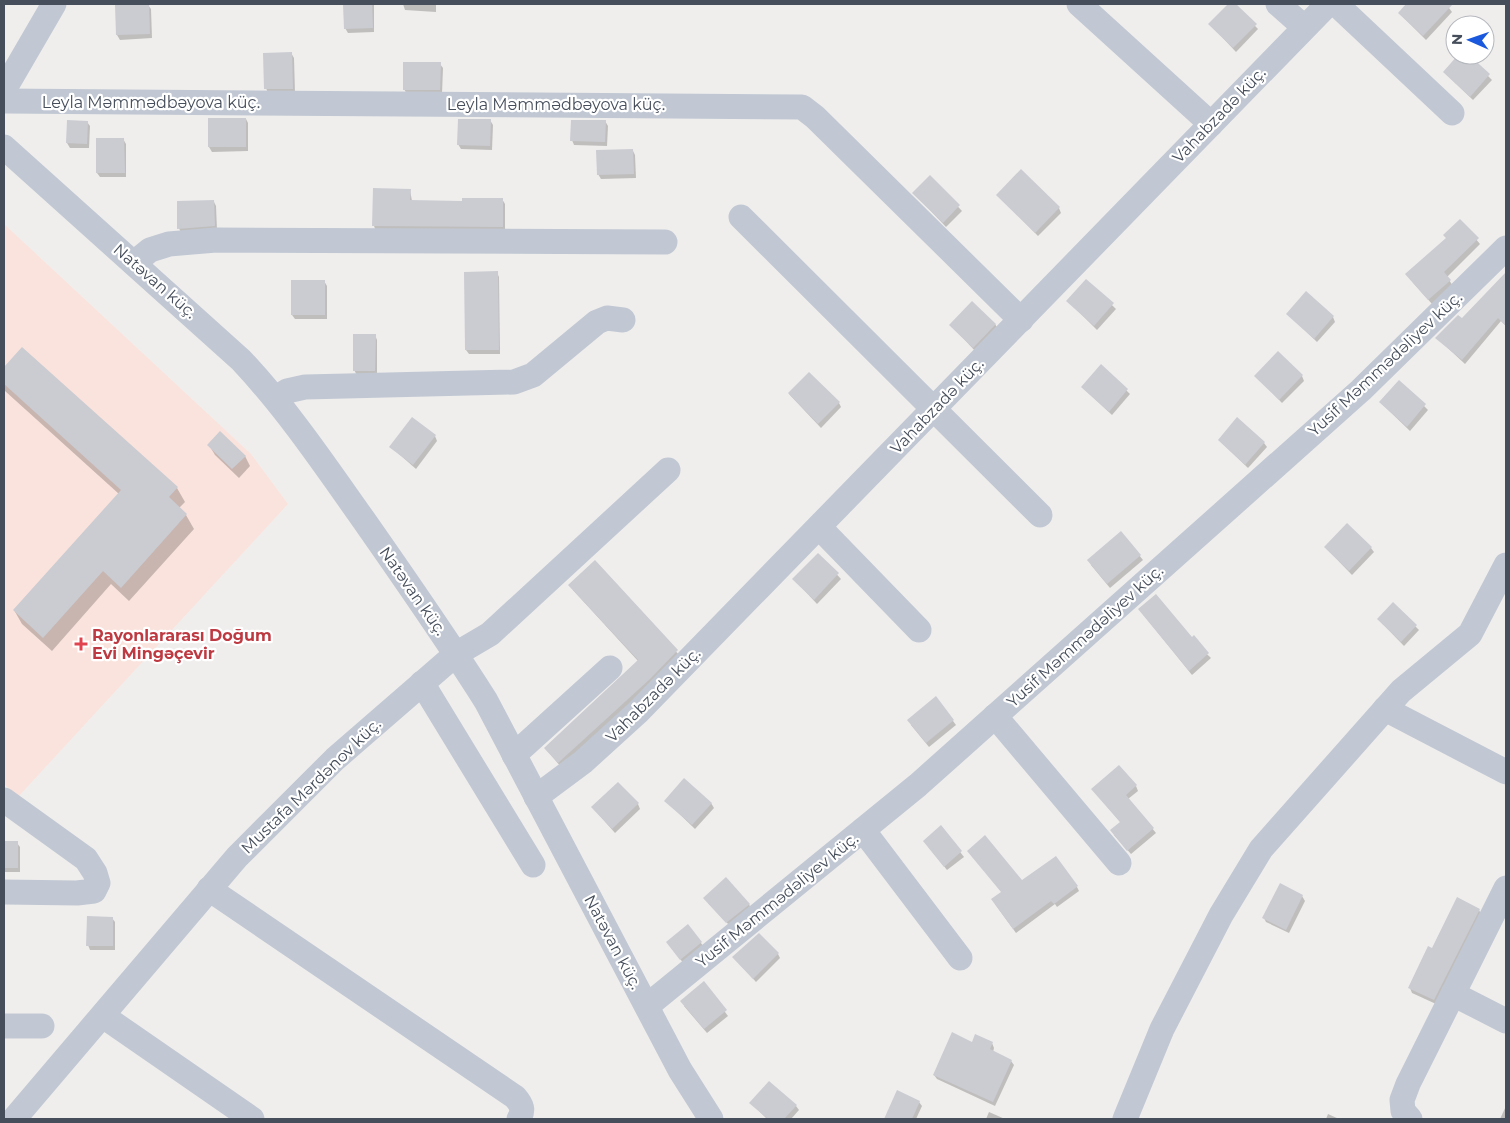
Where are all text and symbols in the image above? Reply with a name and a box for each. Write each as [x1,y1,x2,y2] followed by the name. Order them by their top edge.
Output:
[1445,15,1495,65] north arrow
[1448,34,1466,46] text: N
[1168,63,1270,167] street label: Vahabzadə küç.
[42,93,260,112] street label: Leyla Məmmədbəyova küç.
[447,95,665,114] street label: Leyla Məmmədbəyova küç.
[110,240,200,322] street label: Natəvan küç.
[1304,288,1466,440] street label: Yusif Məmmədəliyev küç.
[886,354,988,458] street label: Vahabzadə küç.
[375,543,451,639] street label: Natəvan küç.
[1003,561,1167,711] street label: Yusif Məmmədəliyev küç.
[92,626,272,664] place label: Rayonlararası Doğum Evi Mingəçevir
[74,637,88,651] marker: Rayonlararası Doğum Evi Mingəçevir
[602,644,704,746] street label: Vahabzadə küç.
[237,714,385,858] street label: Mustafa Mərdənov küç.
[692,829,862,971] street label: Yusif Məmmədəliyev küç.
[580,892,646,992] street label: Natəvan küç.

